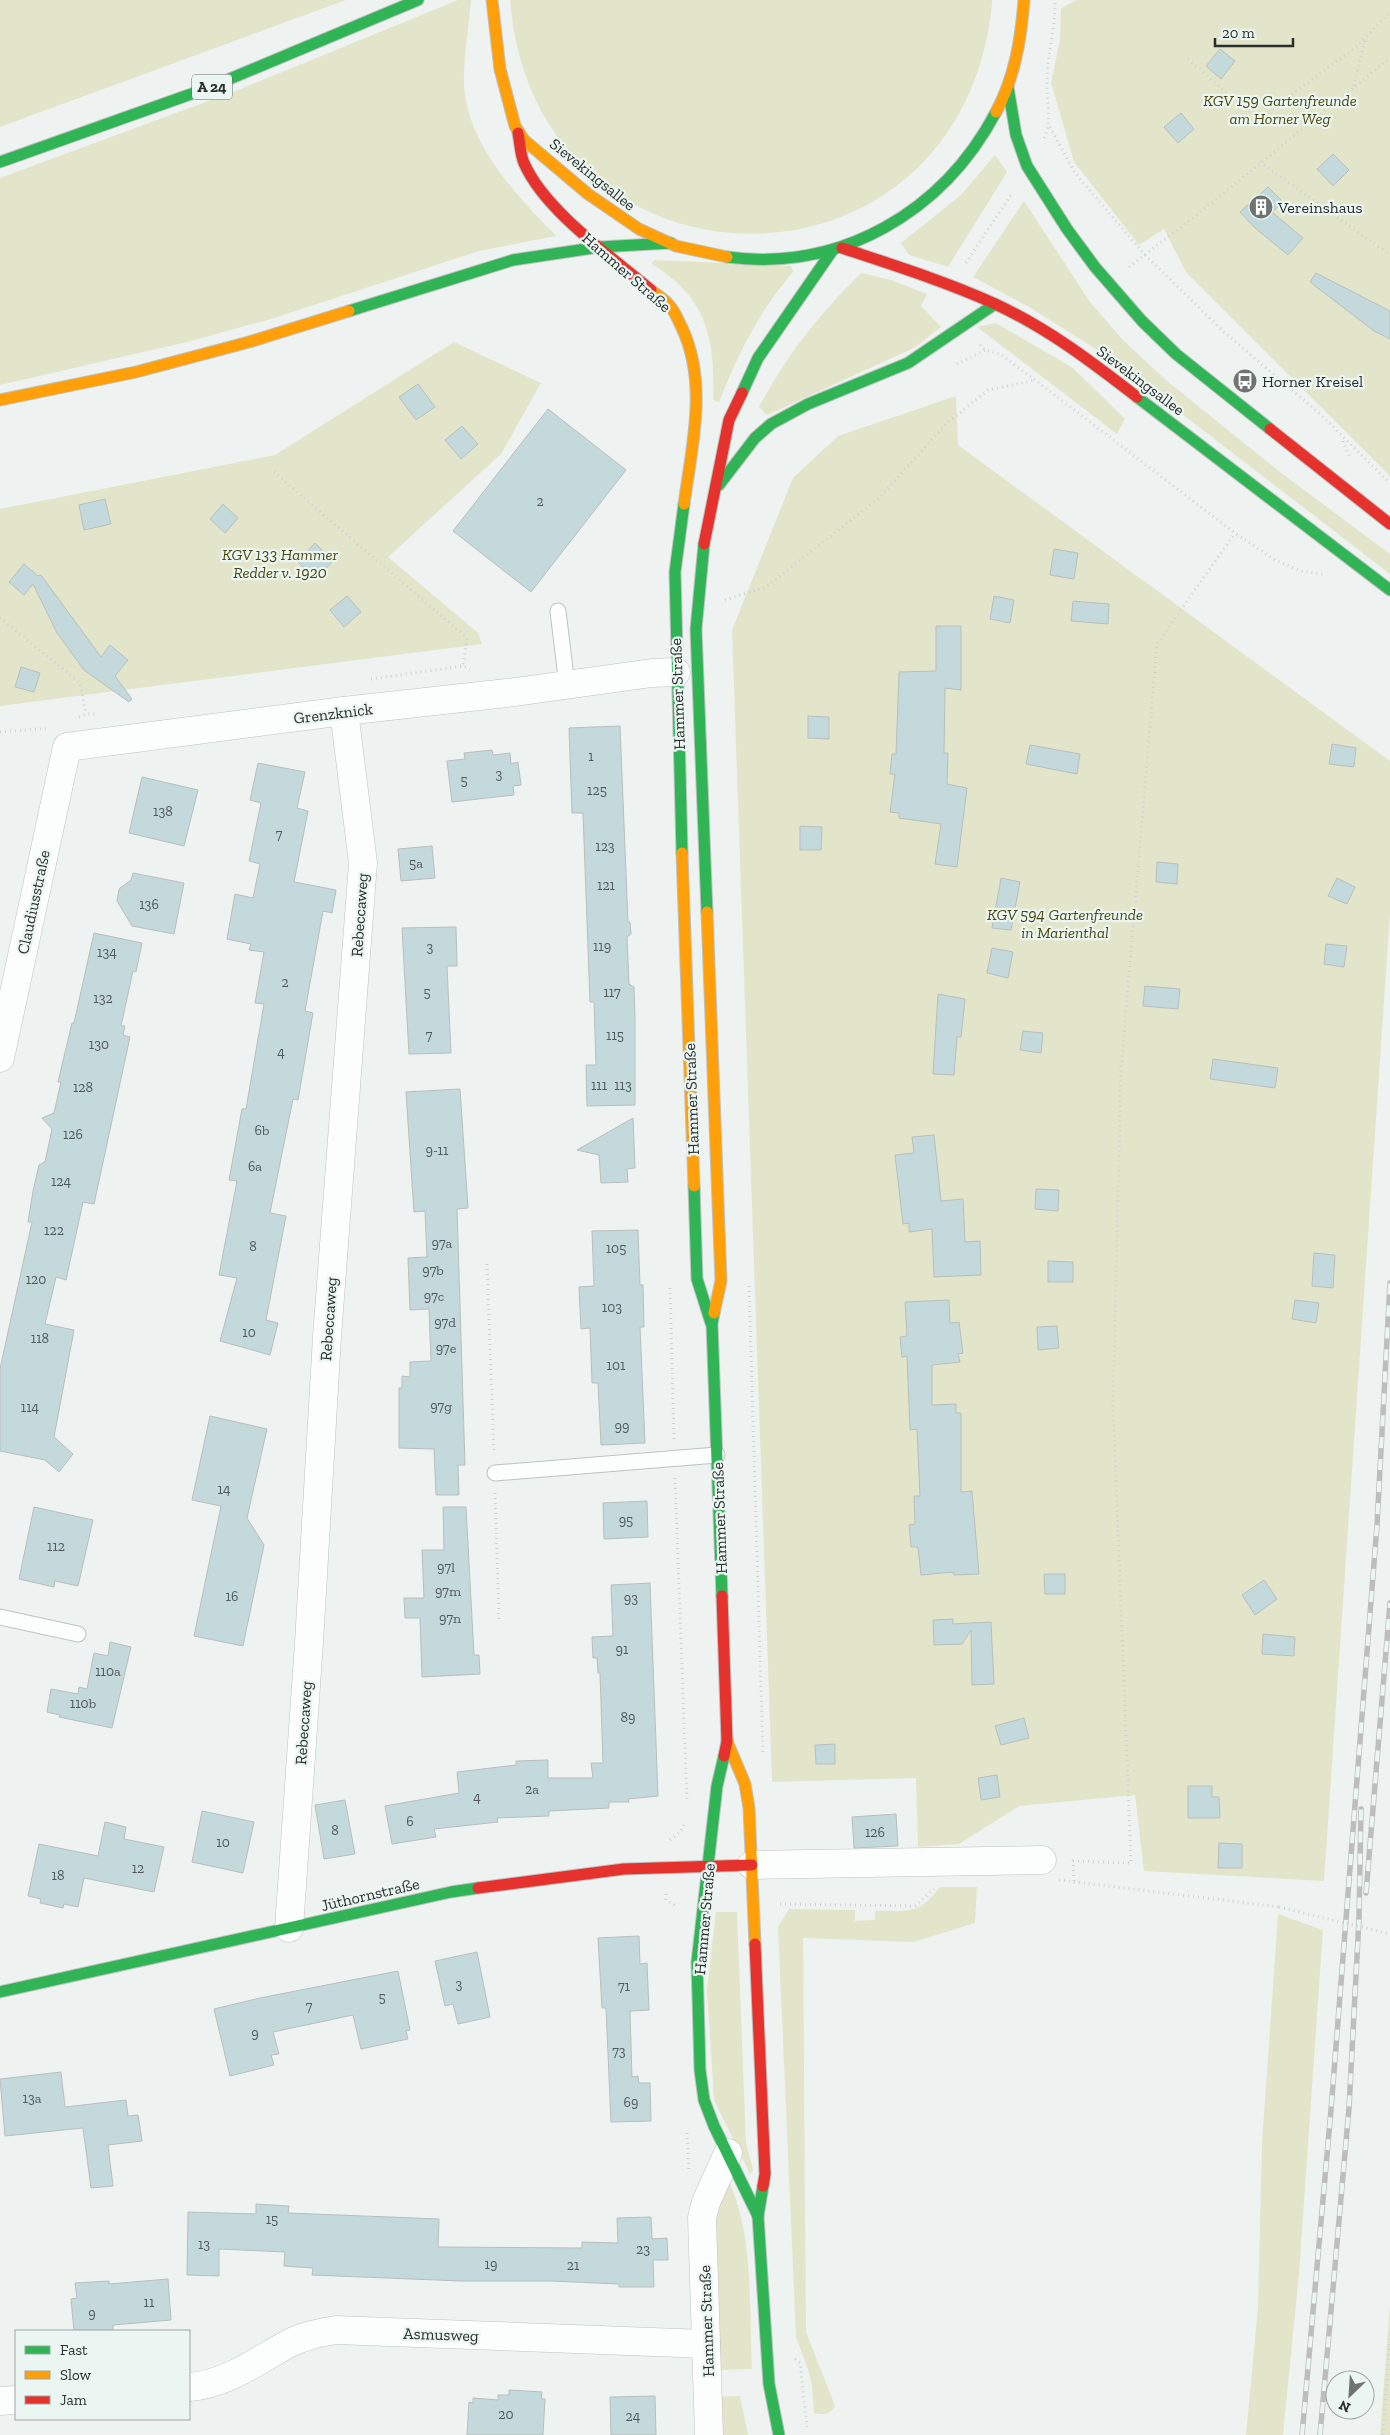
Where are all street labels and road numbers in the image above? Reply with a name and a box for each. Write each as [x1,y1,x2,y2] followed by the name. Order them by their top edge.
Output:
[192,74,232,100] road number: A 24
[546,134,639,215] street label: Sievekingsallee
[578,229,675,316] street label: Hammer Straße
[1093,341,1188,419] street label: Sievekingsallee
[666,638,689,750] street label: Hammer Straße
[292,699,374,728] street label: Grenzknick
[13,848,54,956] street label: Claudiusstraße
[347,872,372,958] street label: Rebeccaweg
[680,1043,703,1155] street label: Hammer Straße
[316,1276,341,1362] street label: Rebeccaweg
[708,1462,731,1574] street label: Hammer Straße
[291,1680,316,1766] street label: Rebeccaweg
[690,1863,719,1976] street label: Hammer Straße
[319,1874,421,1915] street label: Jüthornstraße
[695,2265,718,2377] street label: Hammer Straße
[403,2324,479,2345] street label: Asmusweg

